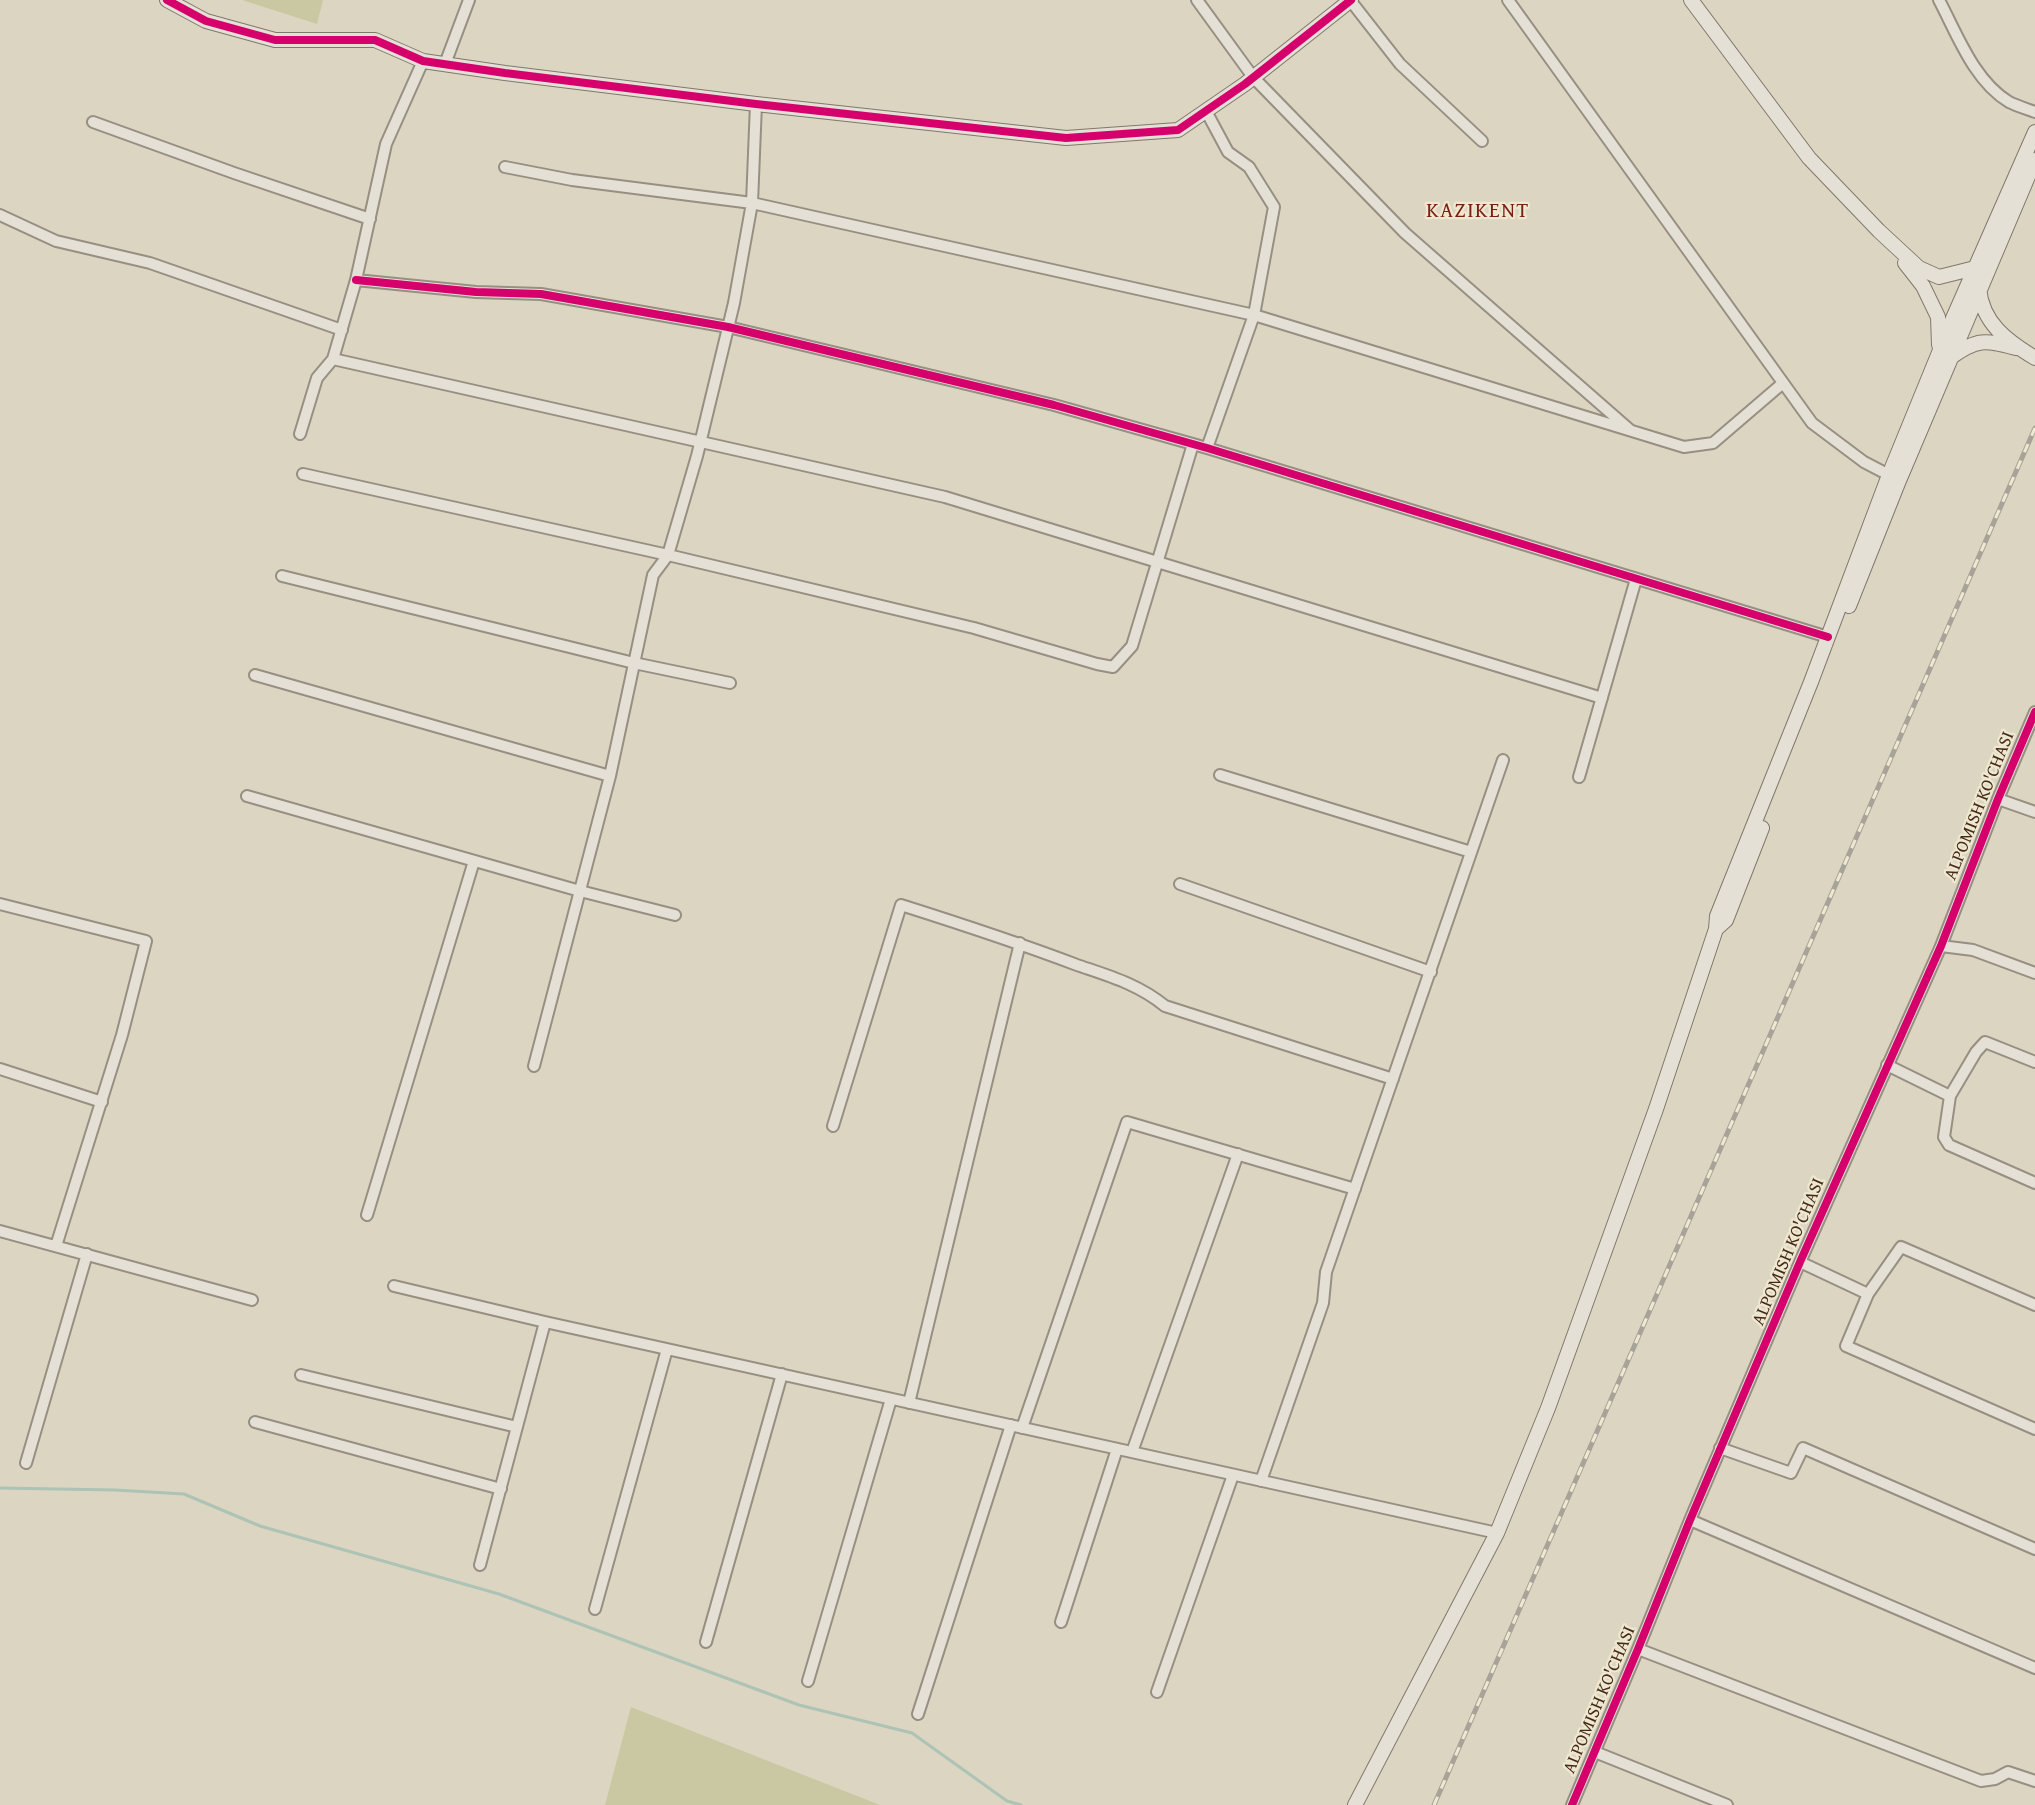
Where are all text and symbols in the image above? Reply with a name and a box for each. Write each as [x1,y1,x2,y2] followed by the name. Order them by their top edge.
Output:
[1426,199,1530,225] district label: KAZIKENT
[1940,729,2020,883] street label: ALPOMISH KO'CHASI
[1748,1175,1830,1329] street label: ALPOMISH KO'CHASI
[1559,1623,1641,1777] street label: ALPOMISH KO'CHASI

